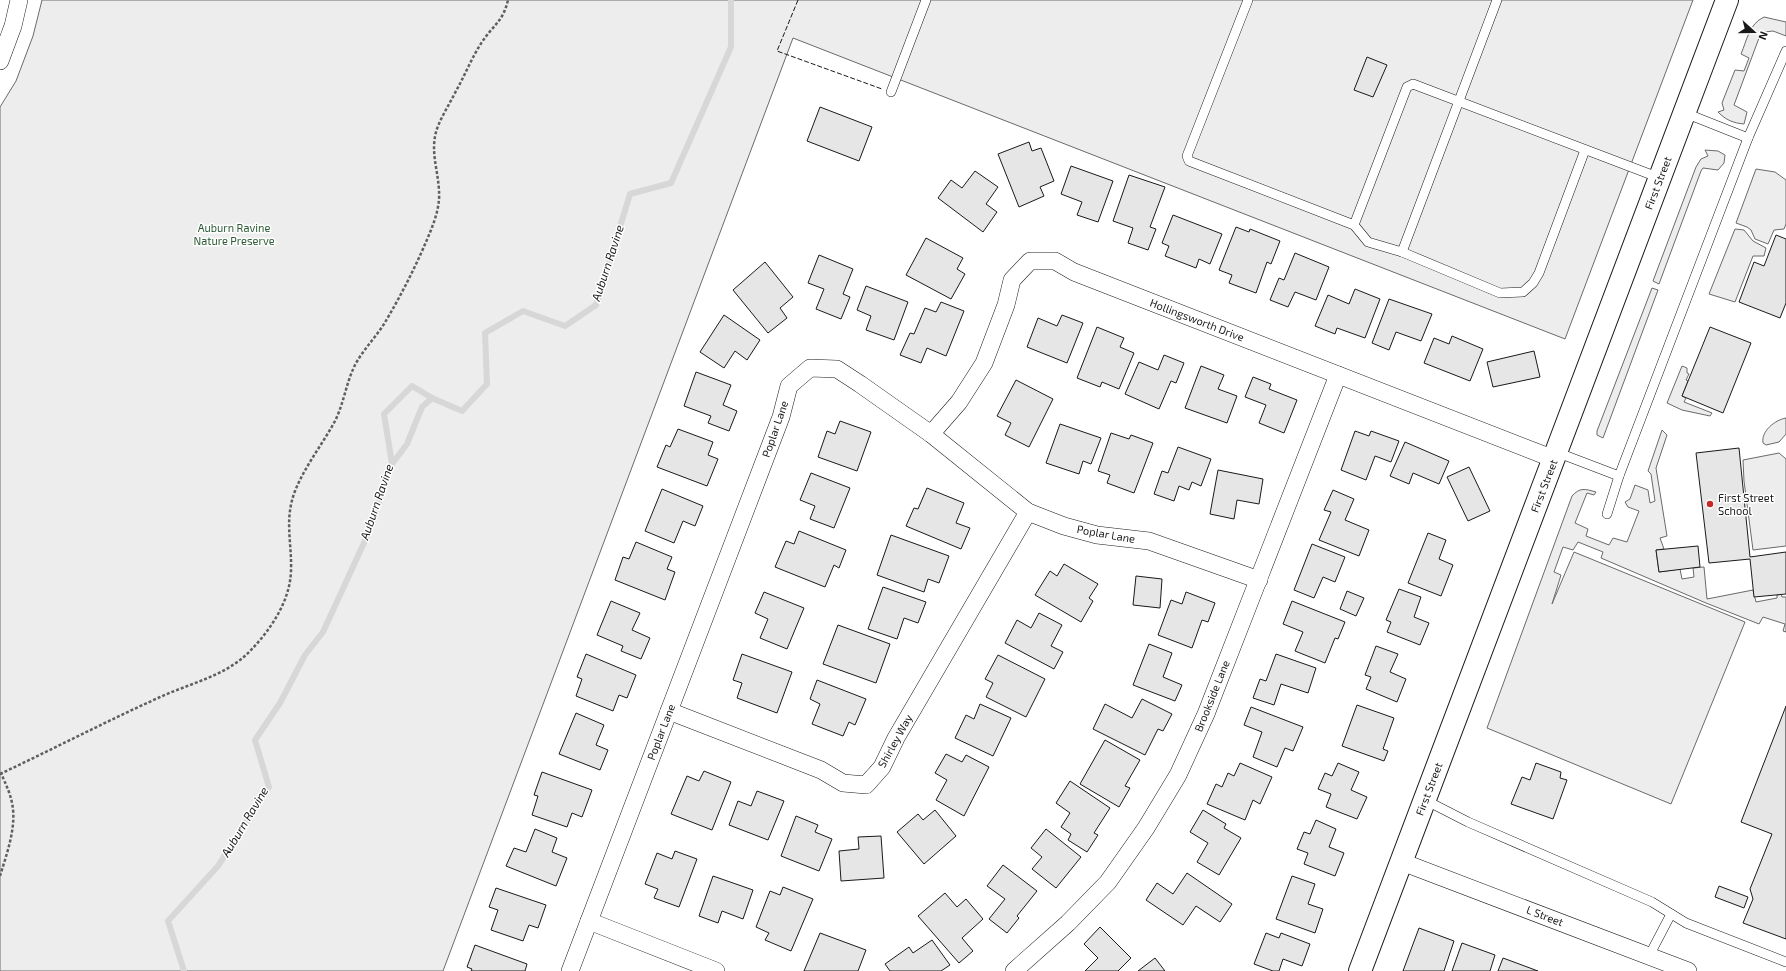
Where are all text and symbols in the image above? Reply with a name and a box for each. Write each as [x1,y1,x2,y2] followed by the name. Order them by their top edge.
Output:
[1734,12,1774,52] north arrow
[1756,30,1771,42] text: N
[1641,154,1674,211] street label: First Street
[193,221,275,247] park label: Auburn Ravine Nature Preserve
[588,222,626,303] water label: Auburn Ravine
[1148,296,1246,344] street label: Hollingsworth Drive
[759,399,790,459] street label: Poplar Lane
[1527,457,1560,514] street label: First Street
[356,461,396,542] water label: Auburn Ravine
[1718,491,1774,517] place label: First Street School
[1705,499,1715,509] marker: First Street School
[1076,522,1136,545] street label: Poplar Lane
[1191,658,1232,734] street label: Brookside Lane
[644,702,677,762] street label: Poplar Lane
[875,712,915,770] street label: Shirley Way
[1412,760,1445,817] street label: First Street
[217,783,271,860] water label: Auburn Ravine
[1525,903,1565,928] street label: L Street

